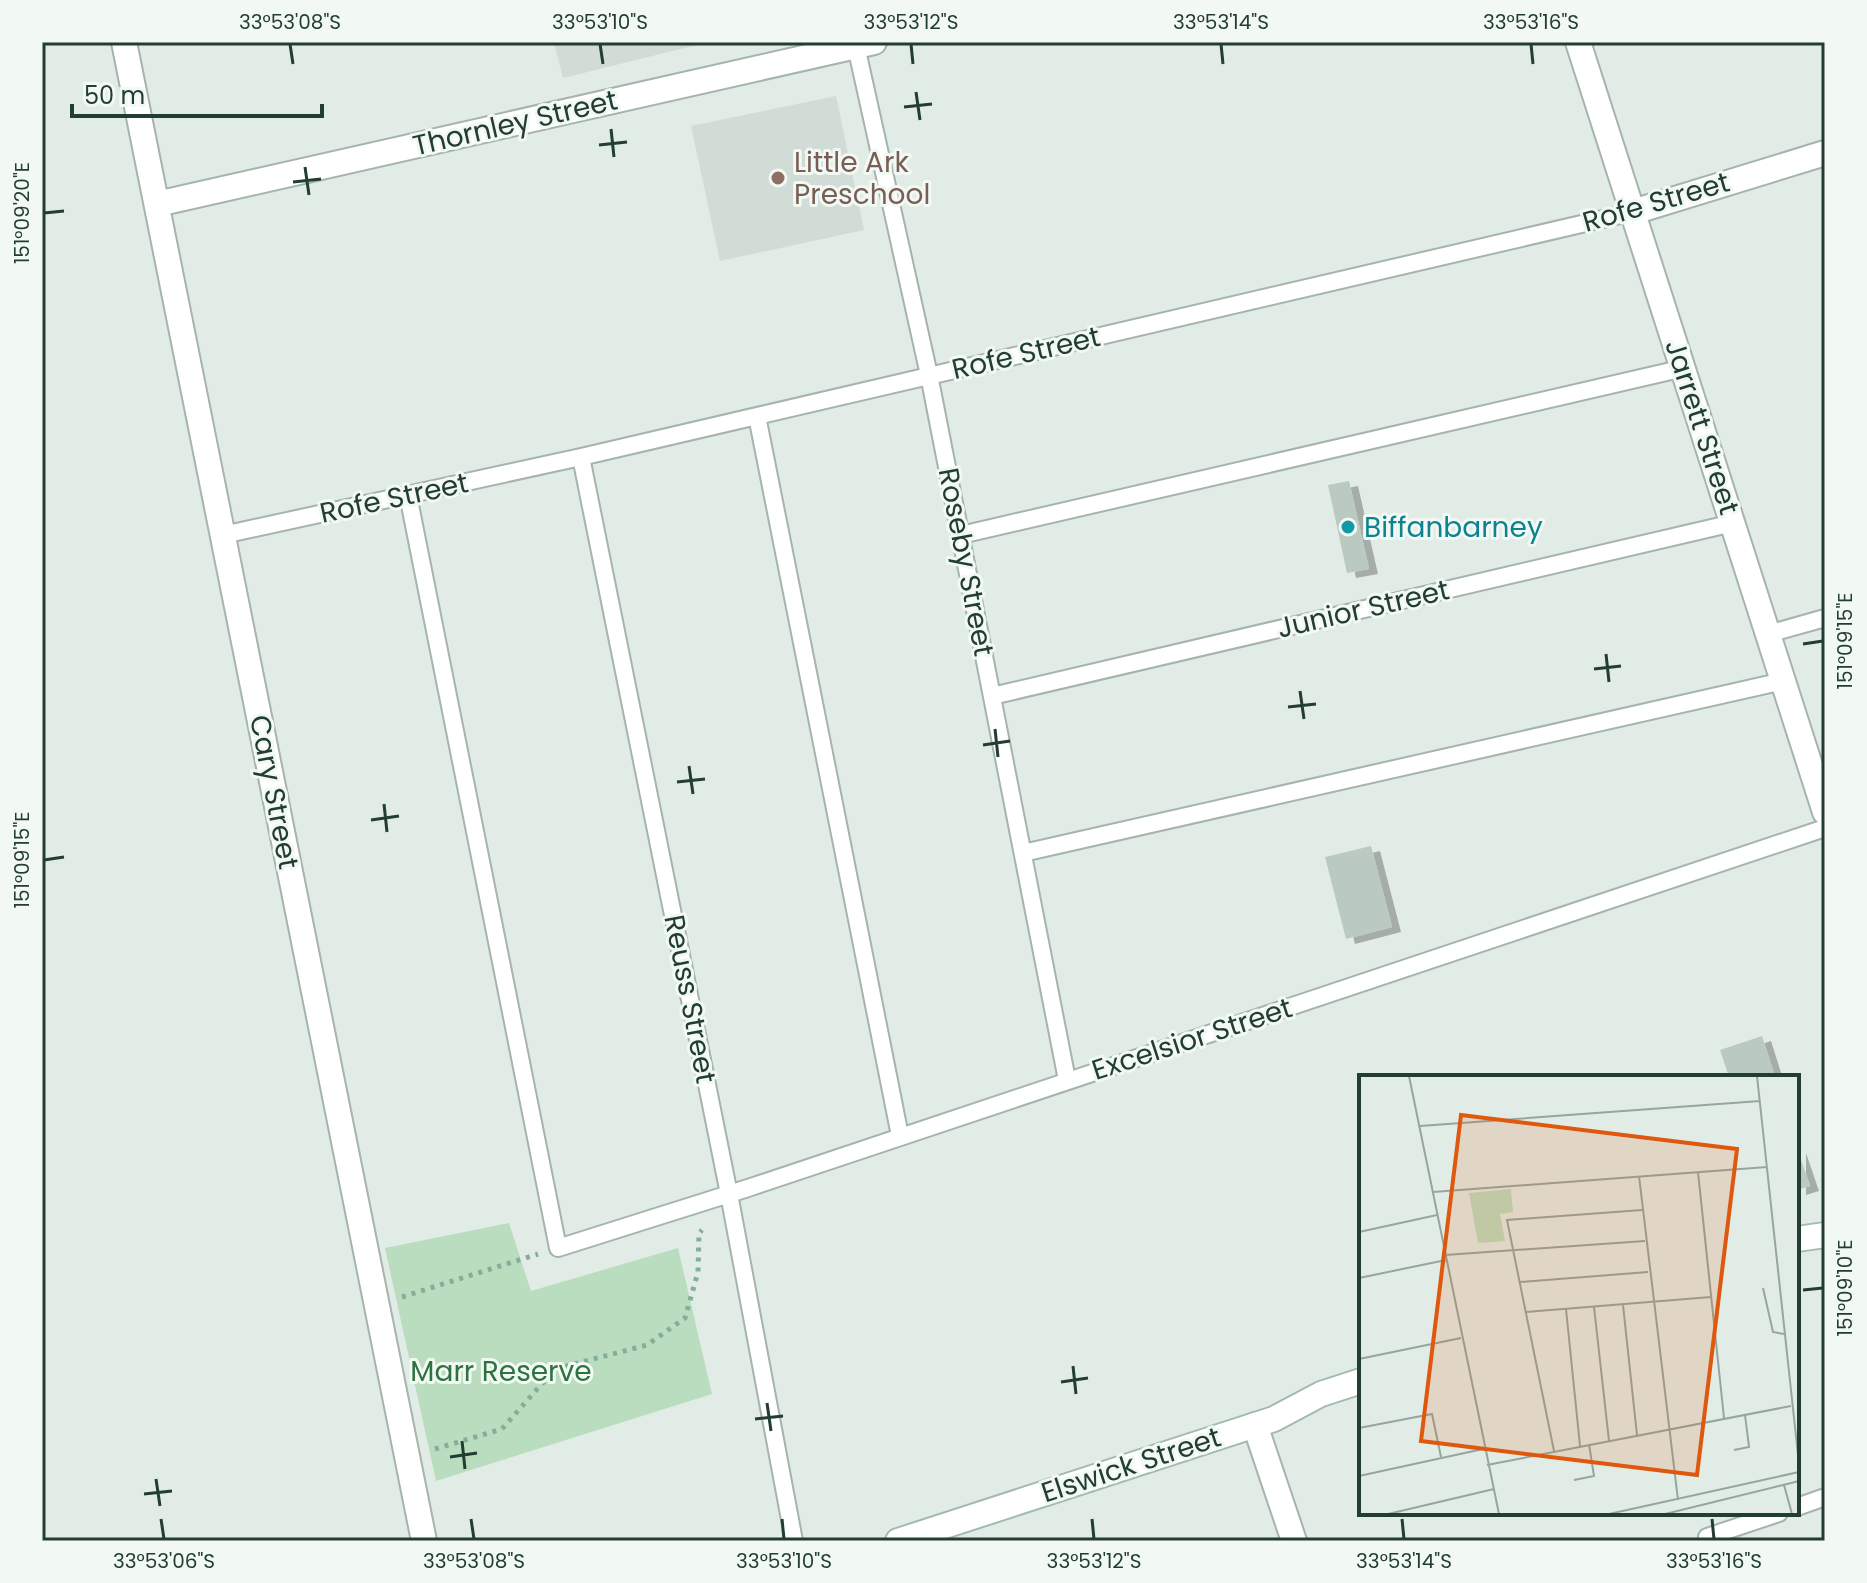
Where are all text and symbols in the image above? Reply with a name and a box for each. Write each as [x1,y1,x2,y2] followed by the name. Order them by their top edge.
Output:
[239,8,341,36] text: 33°53'08"S
[552,8,648,36] text: 33°53'10"S
[864,8,958,36] text: 33°53'12"S
[1173,8,1269,36] text: 33°53'14"S
[1483,8,1579,36] text: 33°53'16"S
[72,68,322,118] scale bar
[84,79,145,112] text: 50 m
[409,81,621,165] street label: Thornley Street
[794,143,930,214] place label: Little Ark Preschool
[8,162,36,264] text: 151°09'20"E
[1578,162,1734,242] street label: Rofe Street
[769,169,787,187] marker: Little Ark Preschool
[948,317,1104,389] street label: Rofe Street
[1655,334,1749,520] street label: Jarrett Street
[316,463,472,533] street label: Rofe Street
[929,464,1003,660] street label: Roseby Street
[1364,508,1543,547] place label: Biffanbarney
[1339,518,1357,536] marker: Biffanbarney
[1273,570,1453,648] street label: Junior Street
[1831,593,1859,689] text: 151°09'15"E
[240,712,308,872] street label: Cary Street
[8,812,36,908] text: 151°09'15"E
[655,911,725,1087] street label: Reuss Street
[1087,988,1297,1090] street label: Excelsior Street
[1359,1075,1799,1515] inset map
[1831,1240,1859,1336] text: 151°09'10"E
[410,1352,592,1391] park label: Marr Reserve
[1036,1418,1226,1512] street label: Elswick Street
[113,1547,215,1575] text: 33°53'06"S
[423,1547,525,1575] text: 33°53'08"S
[736,1547,832,1575] text: 33°53'10"S
[1047,1547,1141,1575] text: 33°53'12"S
[1356,1547,1452,1575] text: 33°53'14"S
[1666,1547,1762,1575] text: 33°53'16"S

